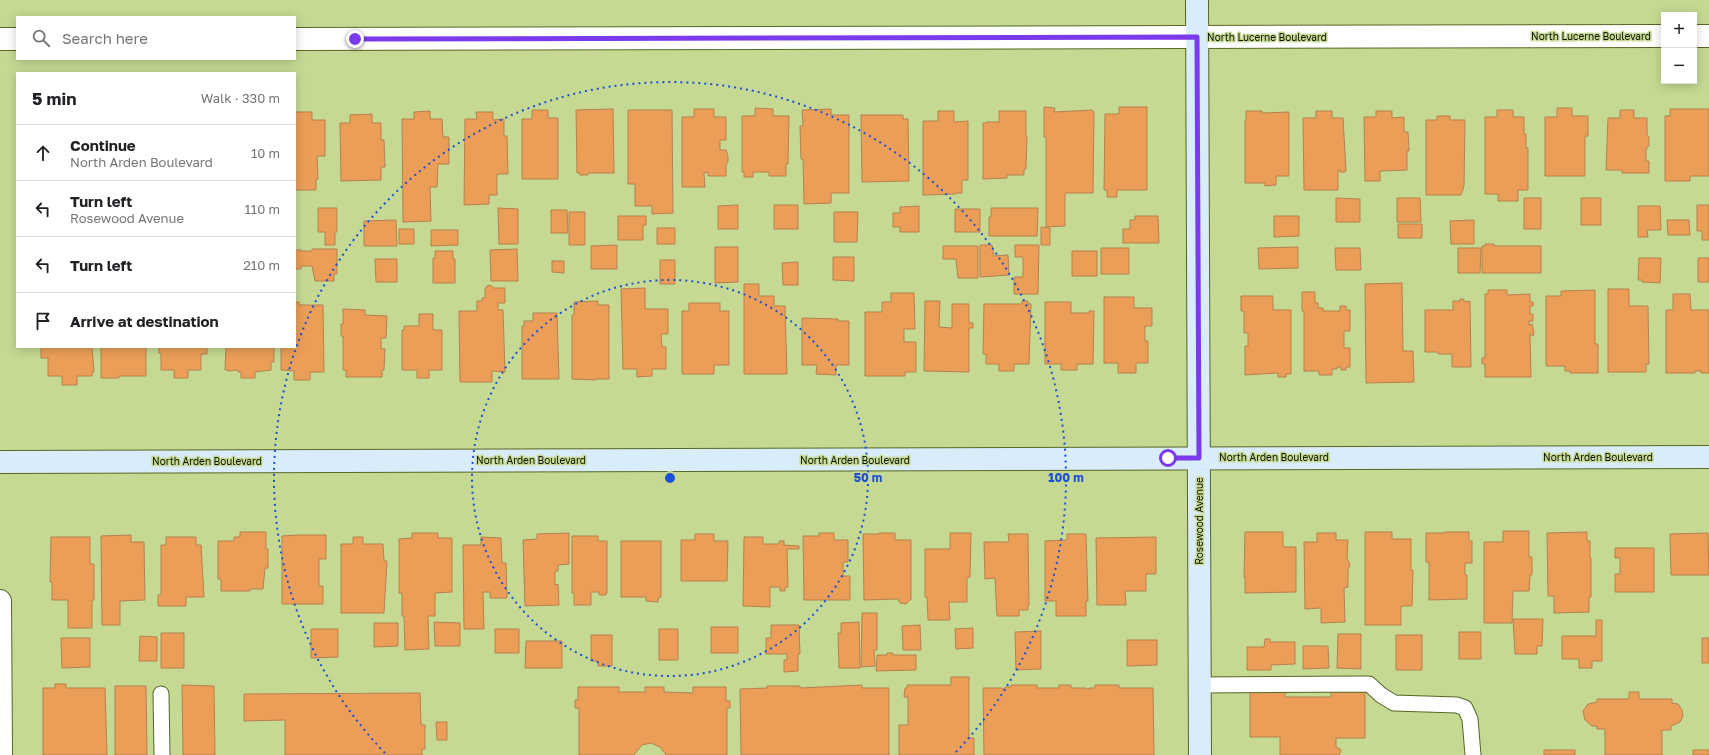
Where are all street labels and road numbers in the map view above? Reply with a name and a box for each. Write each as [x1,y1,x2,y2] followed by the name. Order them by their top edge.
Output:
[1531,30,1651,42] street label: North Lucerne Boulevard
[1207,31,1327,43] street label: North Lucerne Boulevard
[1219,451,1329,463] street label: North Arden Boulevard
[1543,451,1653,463] street label: North Arden Boulevard
[476,454,586,466] street label: North Arden Boulevard
[800,454,910,466] street label: North Arden Boulevard
[152,455,262,467] street label: North Arden Boulevard
[1193,477,1205,565] street label: Rosewood Avenue

